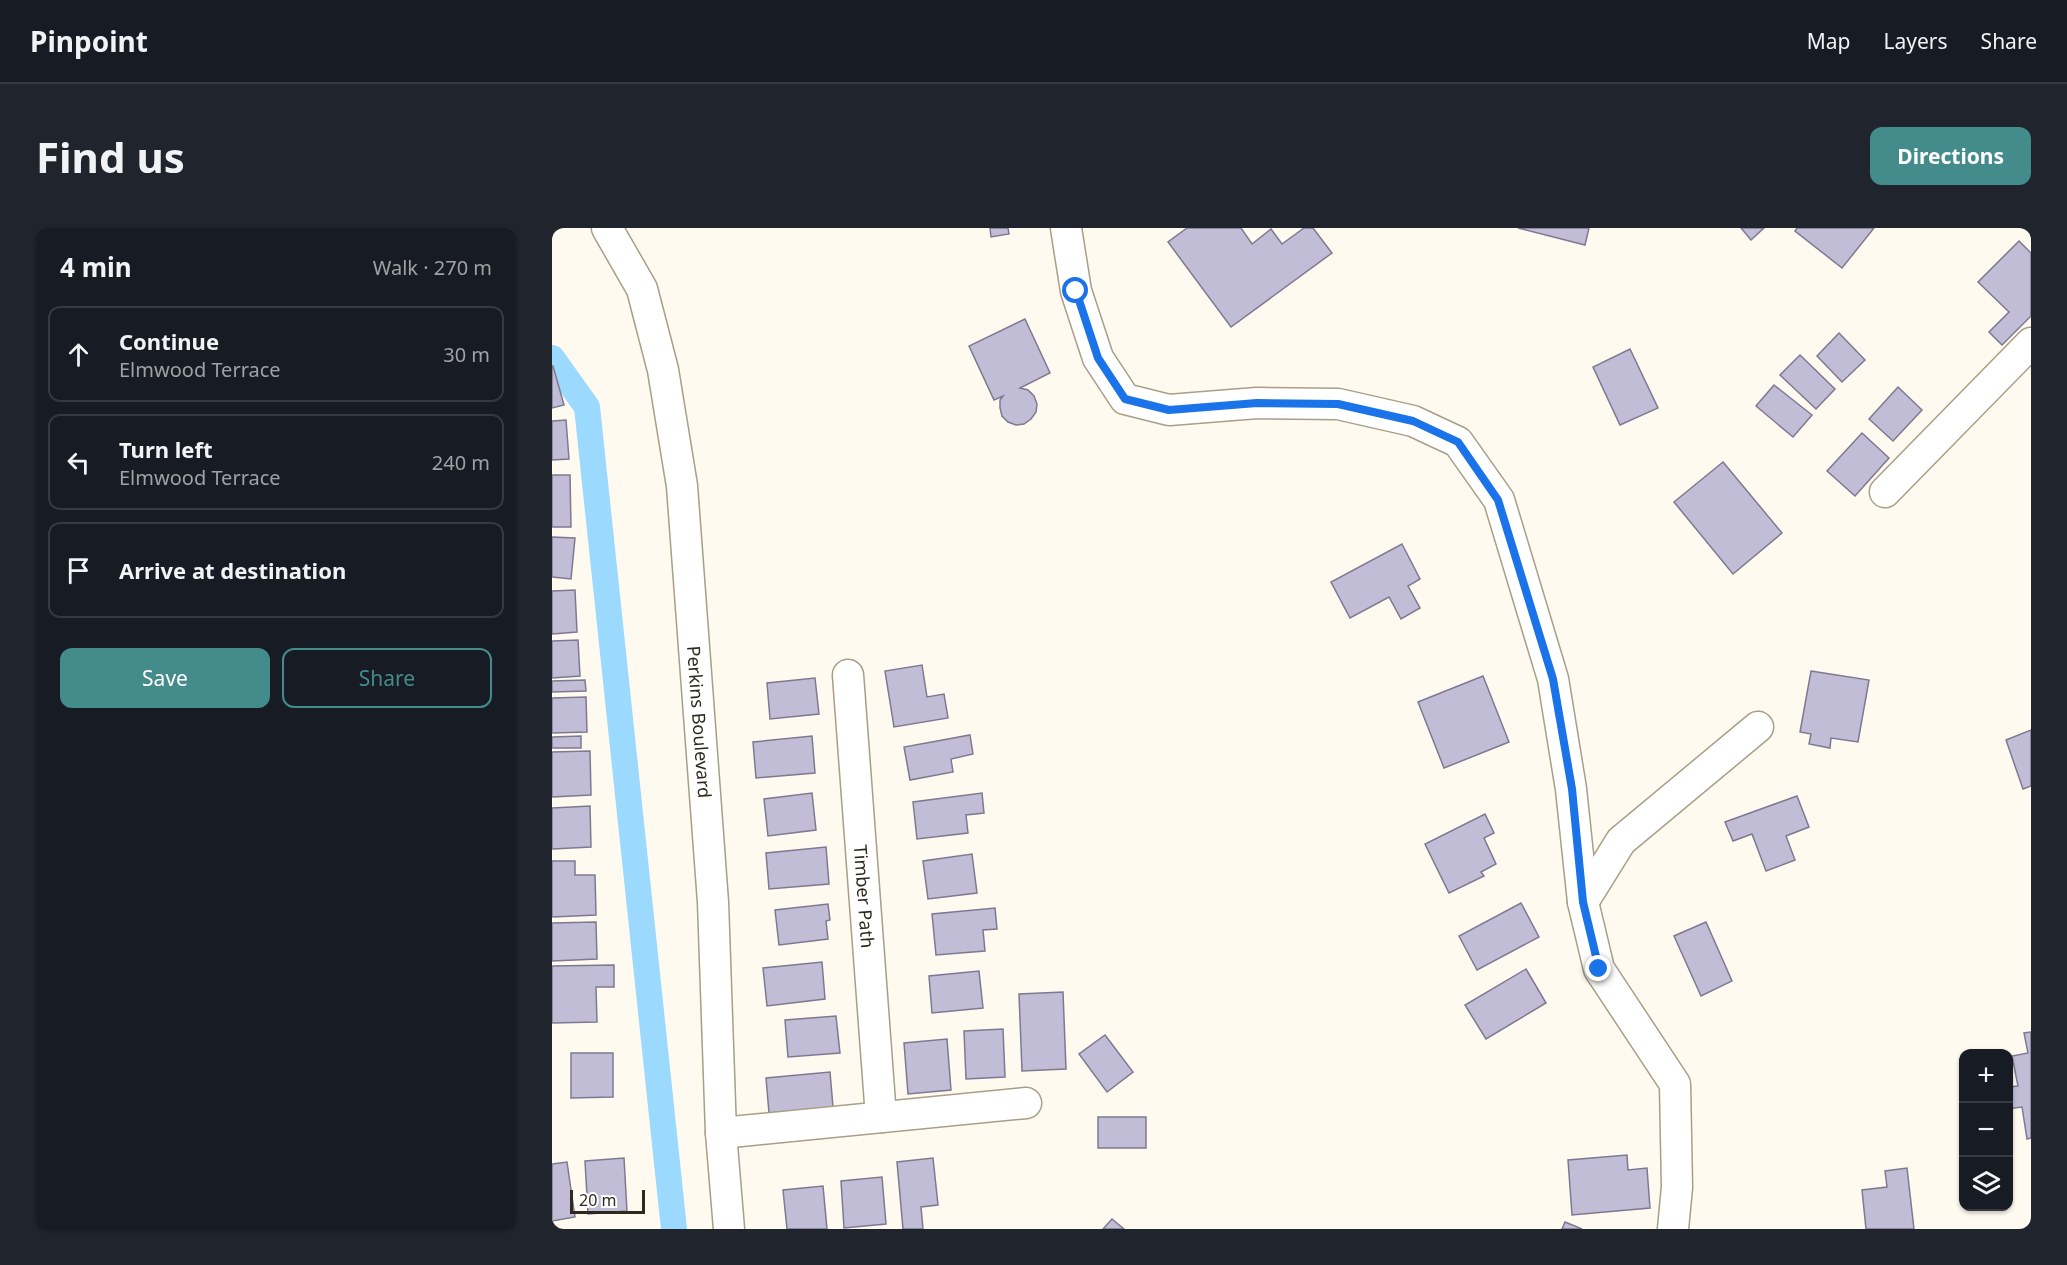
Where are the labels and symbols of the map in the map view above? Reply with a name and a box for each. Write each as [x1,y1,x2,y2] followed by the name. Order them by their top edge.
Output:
[1062,277,1088,303] route start
[682,645,717,799] street label: Perkins Boulevard
[849,844,880,949] street label: Timber Path
[1585,955,1611,981] route end
[570,1187,645,1214] scale bar

